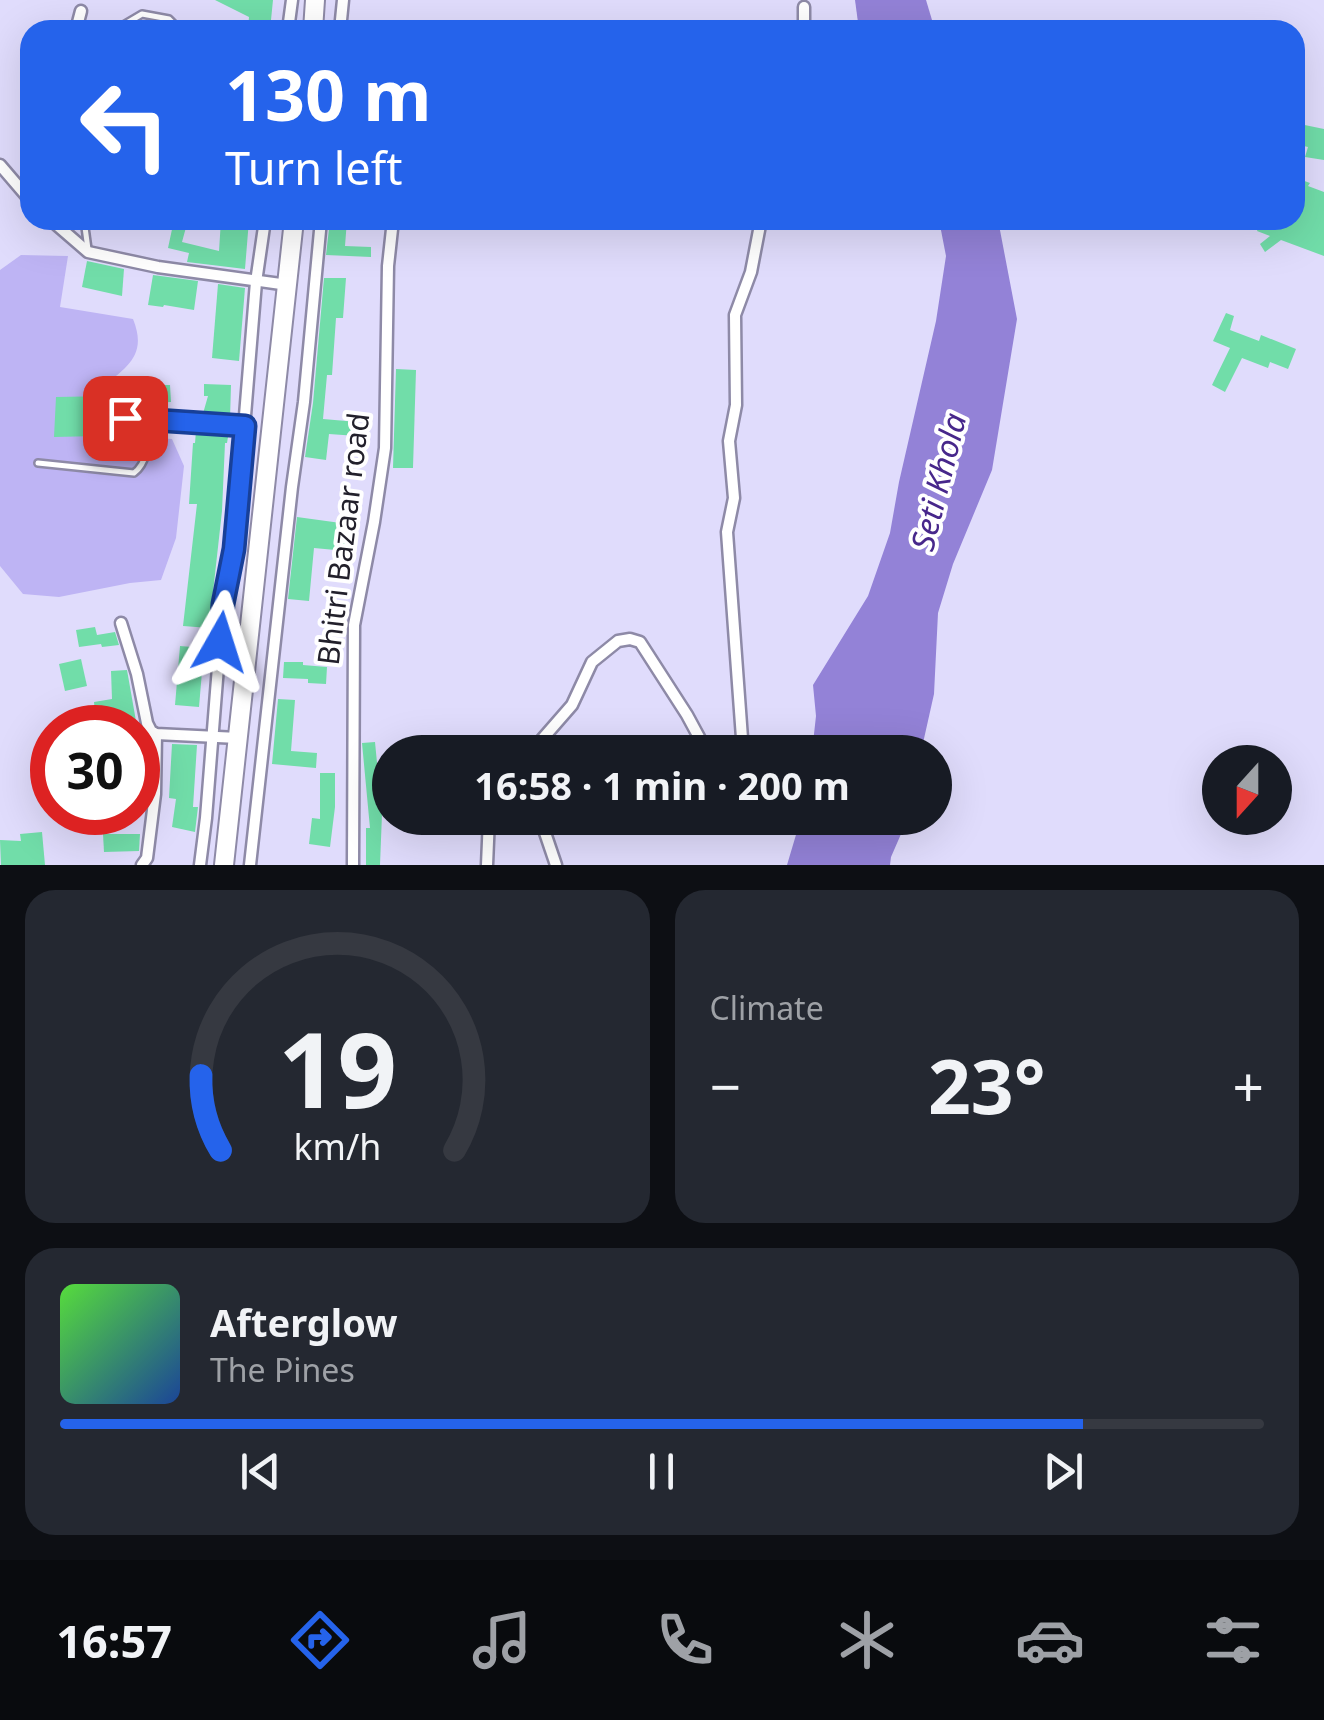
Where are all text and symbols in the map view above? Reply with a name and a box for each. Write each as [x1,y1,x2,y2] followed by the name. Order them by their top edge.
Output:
[225,46,432,142] text: 130 m
[60,60,190,190] icon: left
[225,137,402,198] text: Turn left
[83,376,168,461] pin
[98,391,153,446] icon: arrive
[900,408,975,555] water label: Seti Khola
[307,410,378,667] street label: Bhitri Bazaar road
[168,590,272,694] position arrow
[30,705,160,835] speed limit sign: 30
[1202,745,1292,835] north arrow
[1202,745,1292,835] map controls
[474,759,850,811] text: 16:58 · 1 min · 200 m
[710,986,824,1029] text: Climate
[278,997,397,1138] text: 19
[928,1034,1046,1136] text: 23°
[710,1048,741,1123] text: −
[1233,1048,1264,1123] text: +
[293,1122,381,1170] text: km/h
[210,1296,398,1348] text: Afterglow
[210,1348,355,1391] text: The Pines
[233,1444,288,1499] icon: previous
[634,1444,689,1499] icon: pause
[1036,1444,1091,1499] icon: next
[285,1605,355,1675] icon: directions
[467,1605,537,1675] icon: music
[650,1605,720,1675] icon: phone
[832,1605,902,1675] icon: climate
[1015,1605,1085,1675] icon: car
[1198,1605,1268,1675] icon: filters
[56,1610,172,1671] text: 16:57

